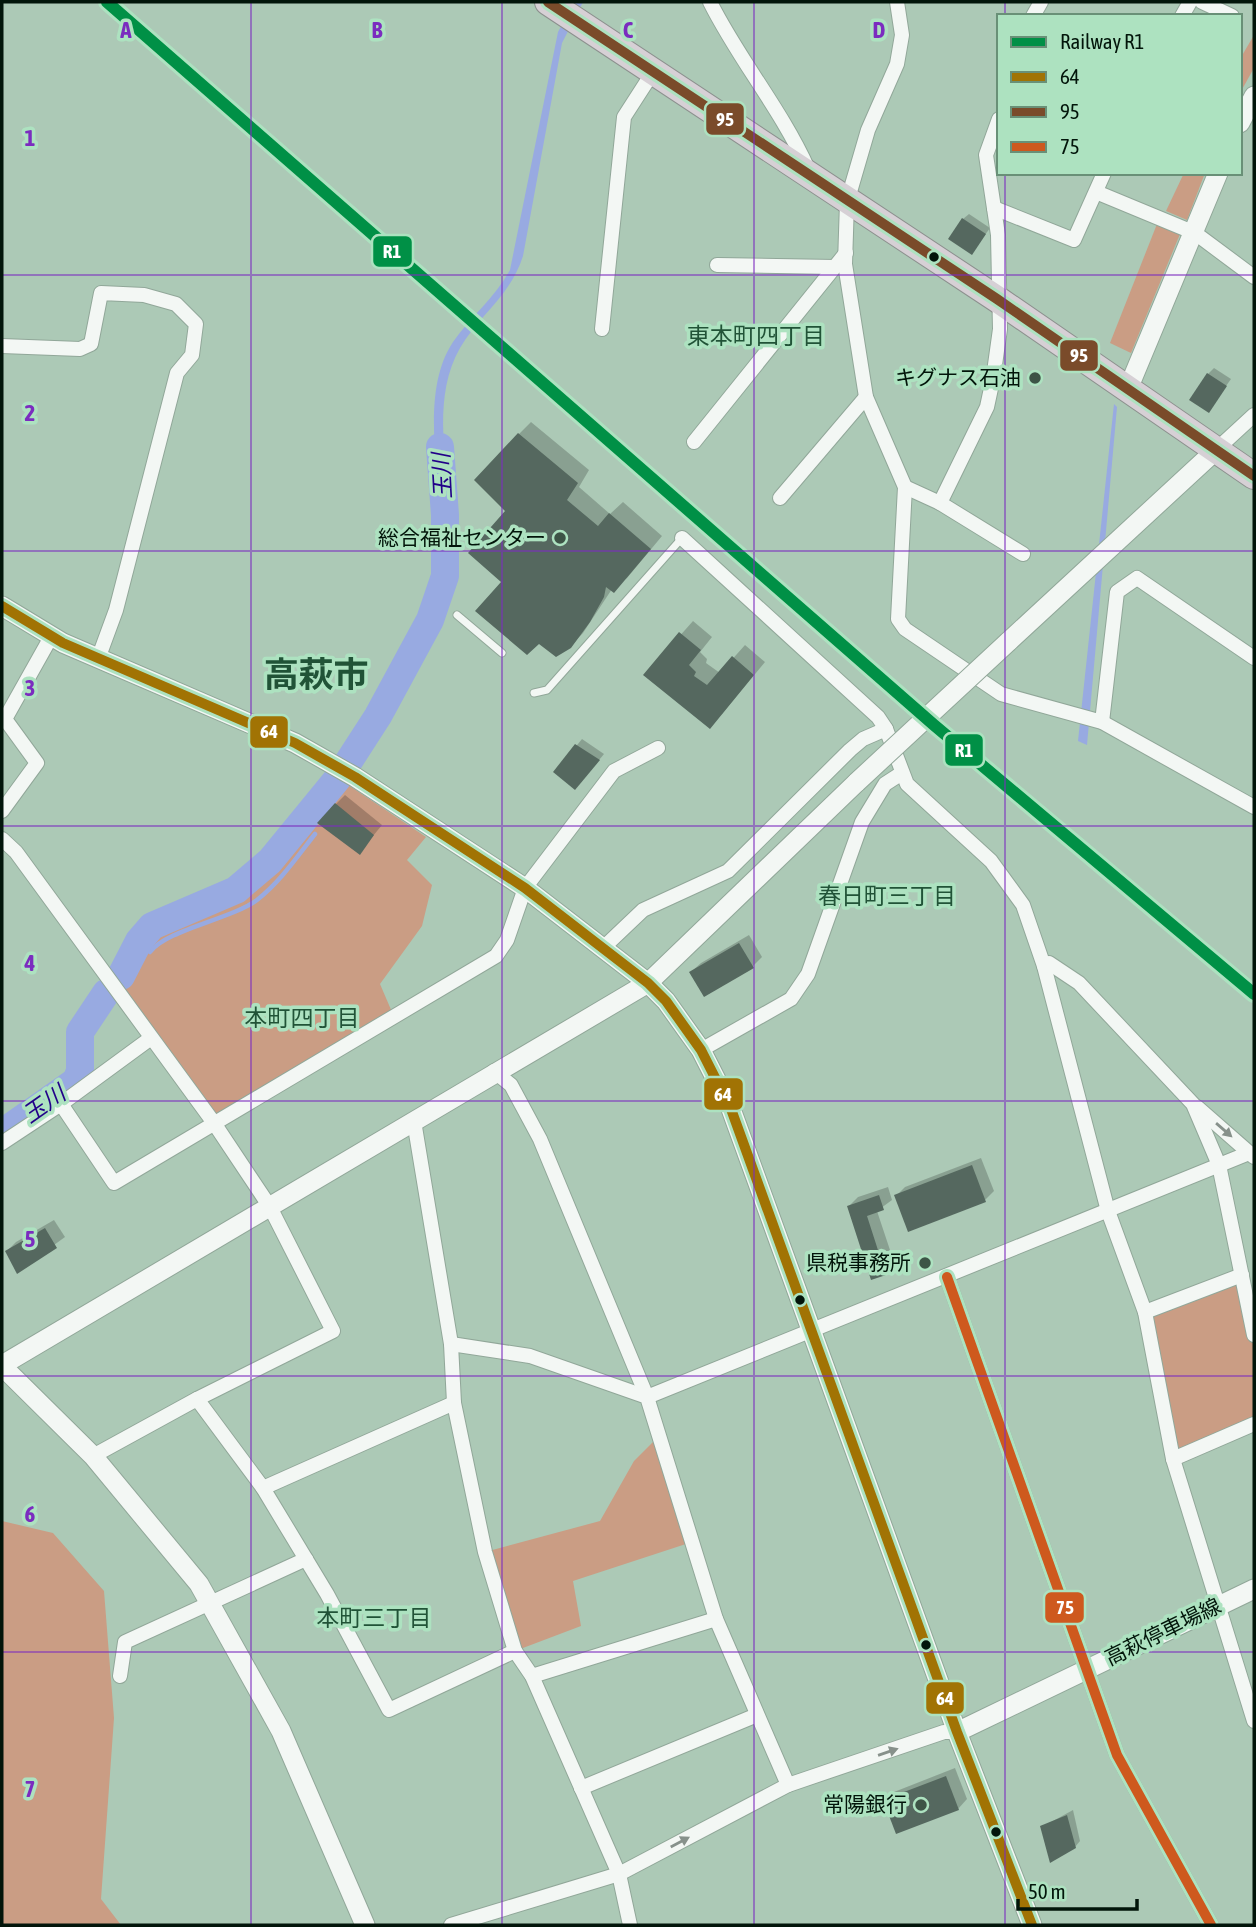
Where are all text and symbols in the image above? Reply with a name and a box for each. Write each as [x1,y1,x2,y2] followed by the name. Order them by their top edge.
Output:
[997,14,1242,175] legend
[119,17,132,43] text: A
[372,17,383,43] text: B
[623,17,634,43] text: C
[873,17,886,43] text: D
[1060,29,1144,53] text: Railway R1
[1060,64,1080,88] text: 64
[1060,99,1080,123] text: 95
[705,102,745,136] line badge: 95
[716,108,734,130] text: 95
[25,125,36,151] text: 1
[1060,134,1080,158] text: 75
[372,235,413,268] line badge: R1
[383,240,401,262] text: R1
[927,250,941,264] unlabelled marker
[687,323,825,349] district label: 東本町四丁目
[1059,339,1099,372] line badge: 95
[1070,344,1088,366] text: 95
[895,365,1021,389] place label: キグナス石油
[1027,370,1043,386] marker: キグナス石油
[25,400,35,426] text: 2
[428,449,456,500] water label: 玉川
[378,525,546,549] place label: 総合福祉センター
[552,530,568,546] marker: 総合福祉センター
[263,654,369,694] district label: 高萩市
[25,675,35,701] text: 3
[249,715,289,749] line badge: 64
[260,720,278,742] text: 64
[944,733,984,767] line badge: R1
[955,739,973,761] text: R1
[818,883,956,909] district label: 春日町三丁目
[24,950,36,976] text: 4
[245,1005,360,1031] district label: 本町四丁目
[703,1077,744,1111] line badge: 64
[18,1078,73,1128] water label: 玉川
[714,1083,732,1105] text: 64
[1215,1122,1232,1138] one-way arrow
[25,1226,36,1252] text: 5
[806,1250,911,1274] place label: 県税事務所
[917,1255,933,1271] marker: 県税事務所
[793,1293,807,1307] unlabelled marker
[25,1501,36,1527] text: 6
[1044,1591,1085,1624] line badge: 75
[1101,1593,1224,1670] street label: 高萩停車場線
[1056,1596,1074,1618] text: 75
[317,1605,432,1631] district label: 本町三丁目
[919,1638,933,1652] unlabelled marker
[925,1681,965,1715] line badge: 64
[936,1687,954,1709] text: 64
[877,1746,898,1757] one-way arrow
[25,1776,35,1802] text: 7
[823,1792,907,1816] place label: 常陽銀行
[913,1797,929,1813] marker: 常陽銀行
[989,1825,1003,1839] unlabelled marker
[670,1837,690,1848] one-way arrow
[1018,1868,1137,1912] scale bar
[1028,1879,1066,1903] text: 50 m

